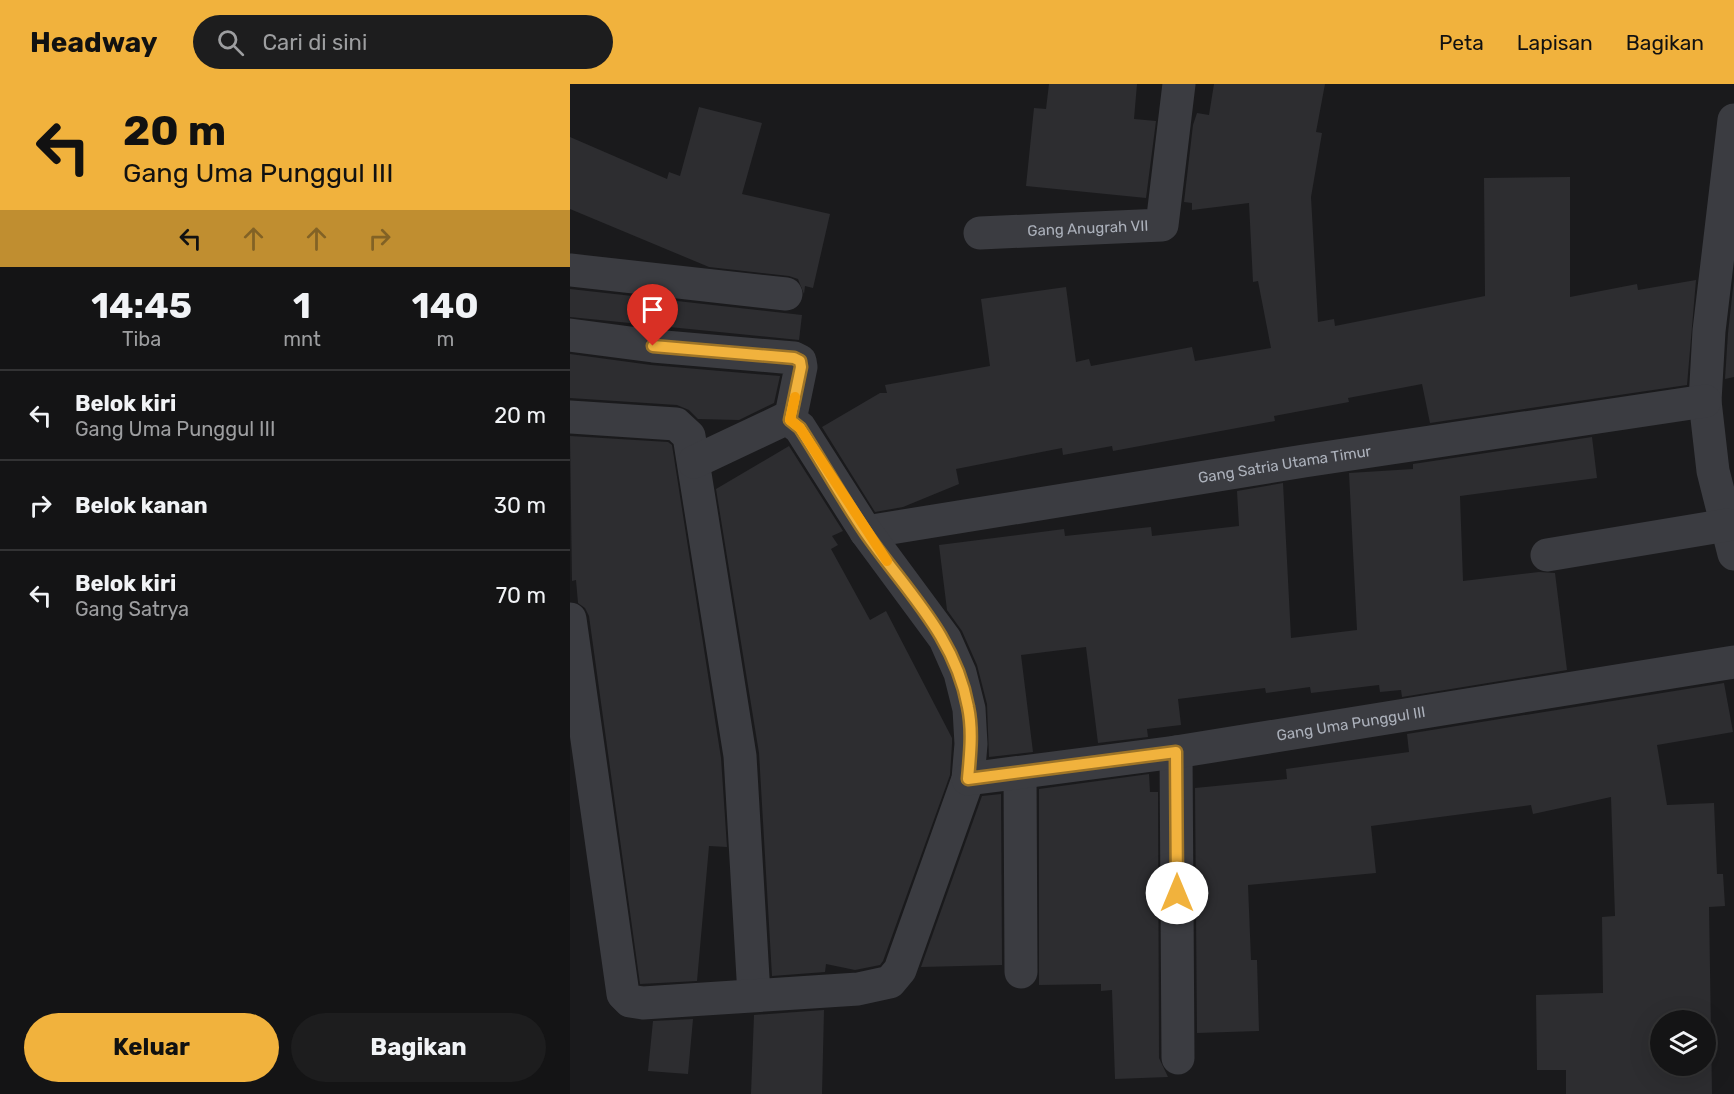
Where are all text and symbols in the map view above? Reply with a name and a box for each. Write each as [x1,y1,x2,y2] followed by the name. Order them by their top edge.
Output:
[193,15,613,69] search box
[30,26,157,59] text: Headway
[214,26,247,59] icon: search
[262,29,367,56] text: Cari di sini
[1439,30,1484,55] text: Peta
[1517,30,1593,55] text: Lapisan
[1626,30,1704,55] text: Bagikan
[123,106,226,156] text: 20 m
[24,108,102,186] icon: left
[123,157,394,189] text: Gang Uma Punggul III
[1027,217,1149,240] street label: Gang Anugrah VII
[174,222,207,255] icon: left
[237,222,270,255] icon: ahead
[300,222,333,255] icon: ahead
[363,222,396,255] icon: right
[91,284,192,327] text: 14:45
[293,284,311,327] text: 1
[412,284,479,327] text: 140
[627,284,678,346] pin
[636,293,669,326] icon: arrive
[122,327,161,351] text: Tiba
[283,327,321,351] text: mnt
[436,327,454,351] text: m
[75,390,176,417] text: Belok kiri
[24,399,57,432] icon: left
[494,402,546,429] text: 20 m
[75,417,275,441] text: Gang Uma Punggul III
[1197,442,1373,487] street label: Gang Satria Utama Timur
[24,489,57,522] icon: right
[75,492,208,519] text: Belok kanan
[494,492,546,519] text: 30 m
[75,570,176,597] text: Belok kiri
[24,579,57,612] icon: left
[496,582,546,609] text: 70 m
[75,597,189,621] text: Gang Satrya
[1275,703,1427,745] street label: Gang Uma Punggul III
[1145,861,1209,925] position arrow
[1650,1010,1716,1076] map controls
[1650,1010,1716,1076] button: layers
[24,1013,279,1082] button: Keluar
[291,1013,546,1082] button: Bagikan

